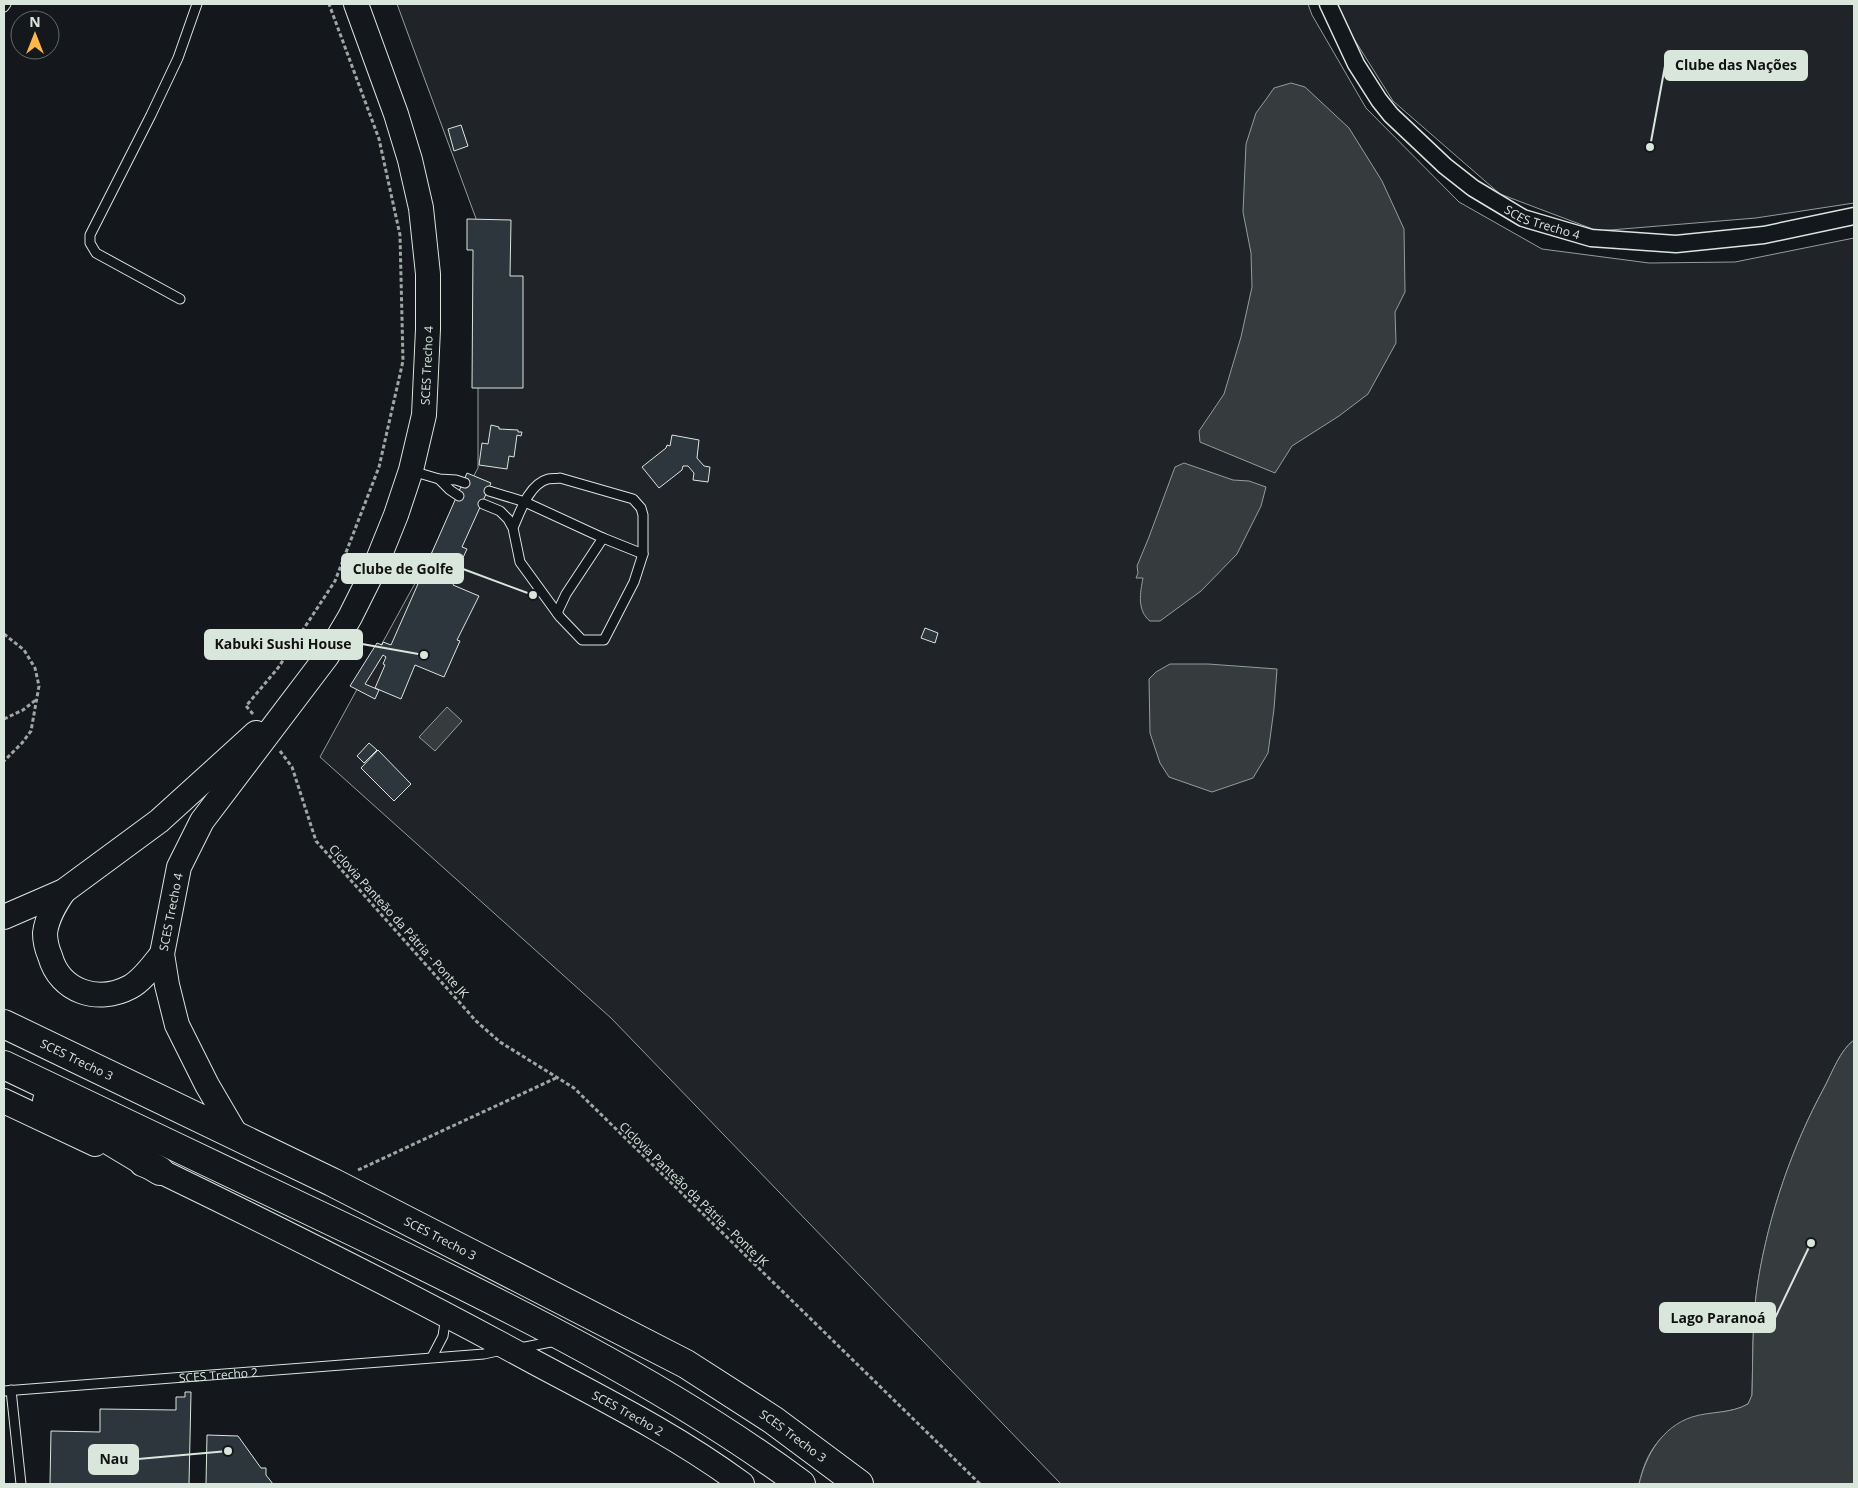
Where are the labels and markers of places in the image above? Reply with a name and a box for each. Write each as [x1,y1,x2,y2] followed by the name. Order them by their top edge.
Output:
[1665,51,1807,80] callout: Clube das Nações
[342,554,463,583] callout: Clube de Golfe
[205,630,362,659] callout: Kabuki Sushi House
[1660,1303,1775,1332] callout: Lago Paranoá
[89,1445,138,1474] callout: Nau

